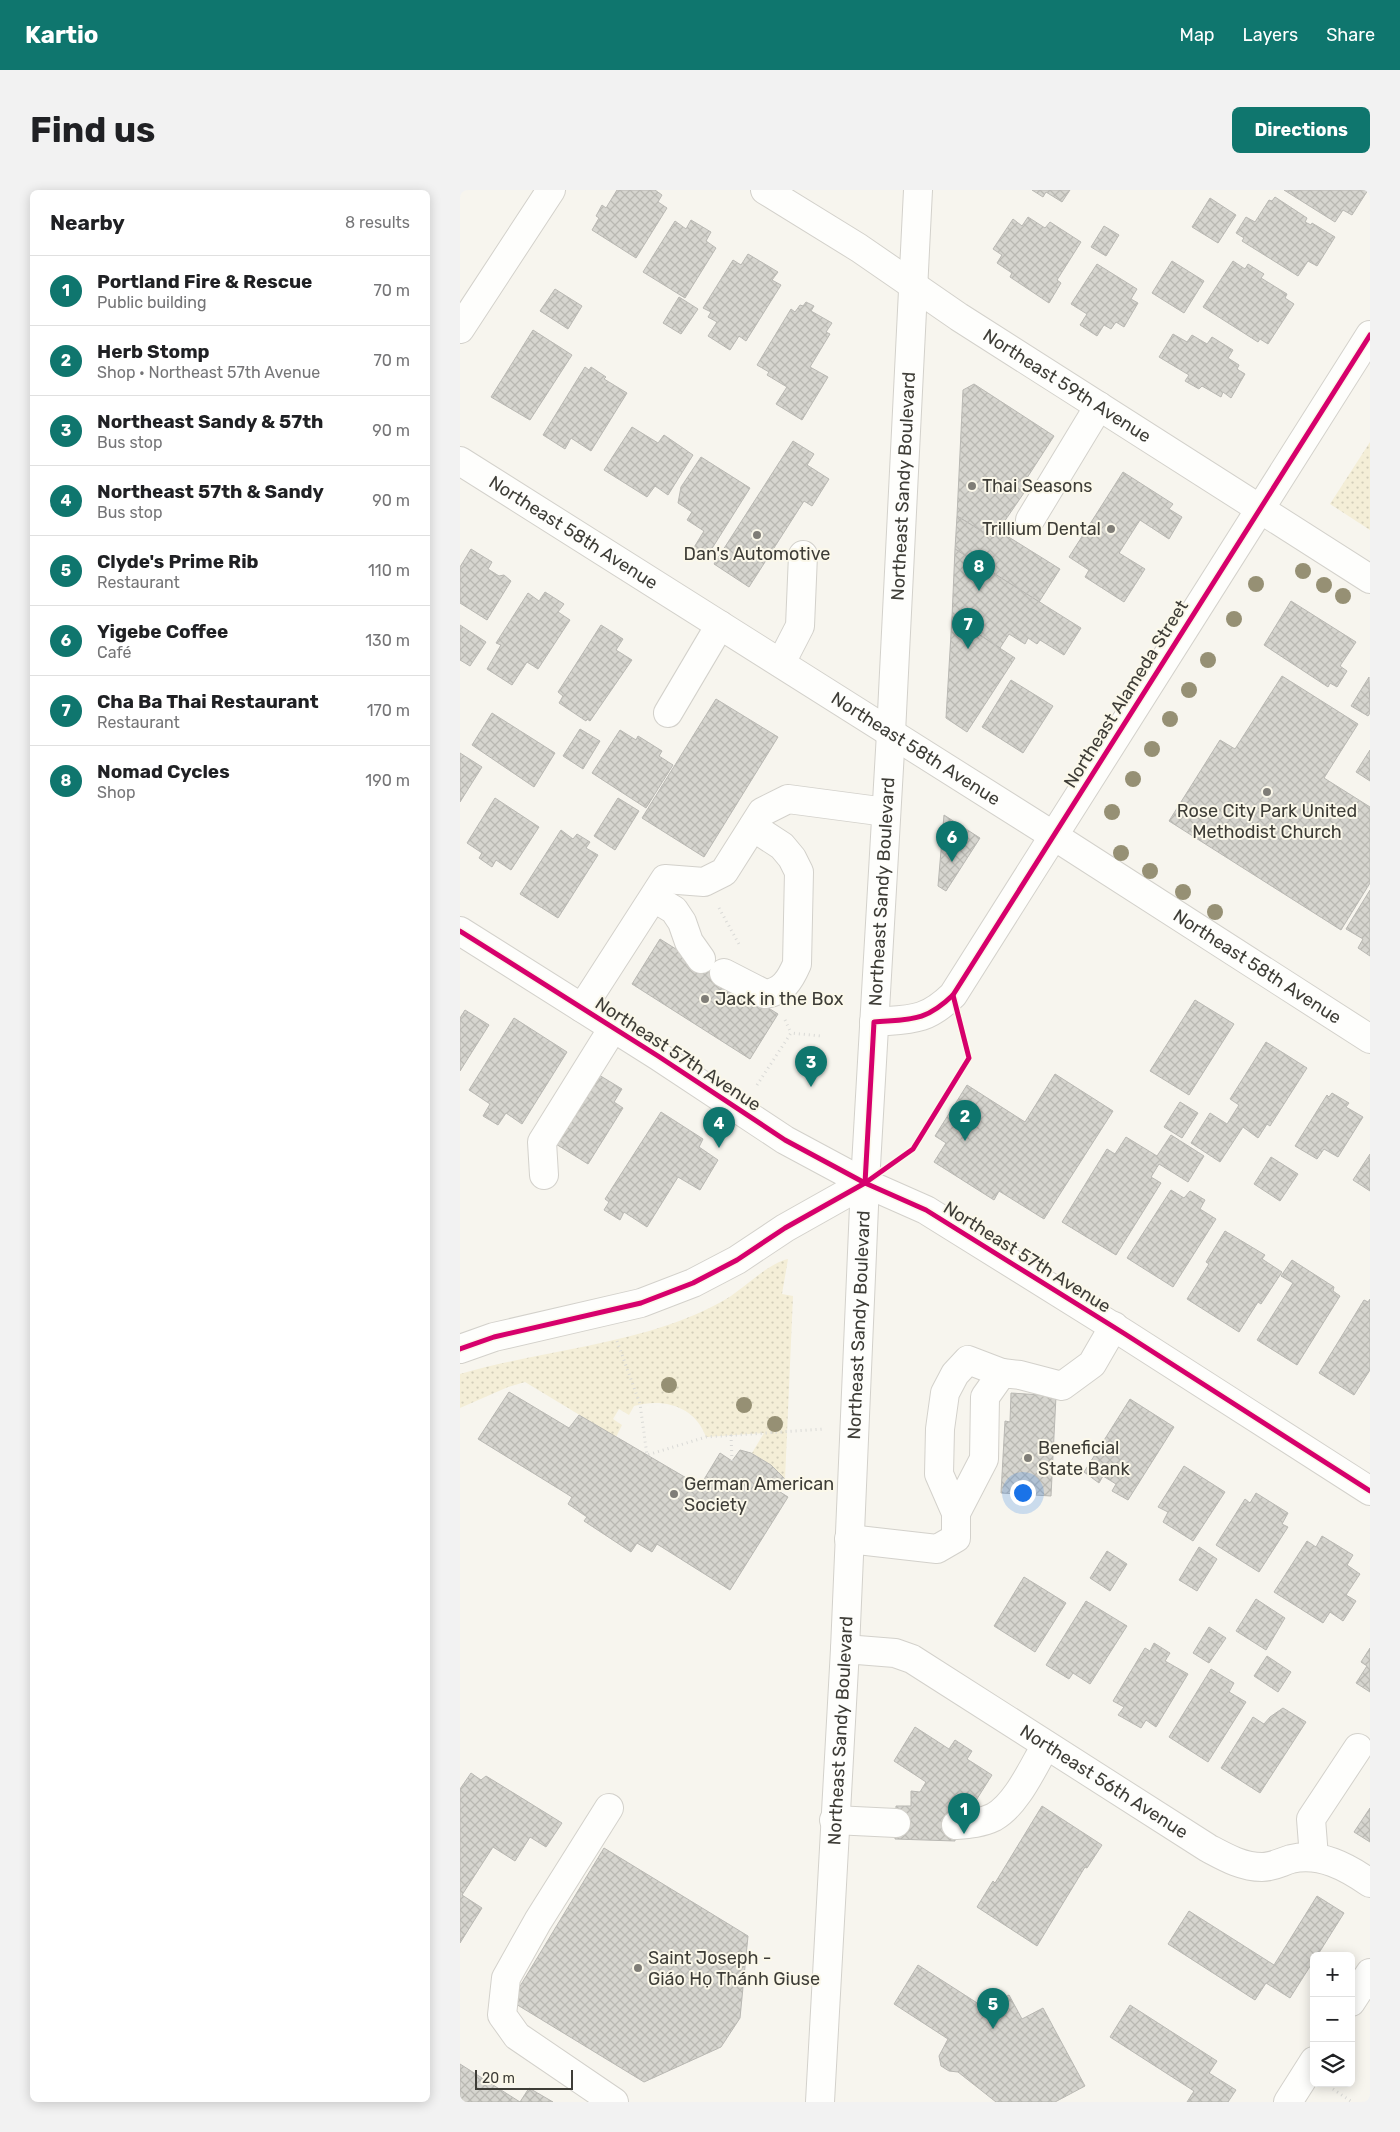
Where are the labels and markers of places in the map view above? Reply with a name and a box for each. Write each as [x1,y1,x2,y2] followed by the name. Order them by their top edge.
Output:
[982,475,1093,497] place label: Thai Seasons
[966,480,978,492] marker: Thai Seasons
[982,518,1101,540] place label: Trillium Dental
[1105,523,1117,535] marker: Trillium Dental
[751,529,763,541] marker: Dan's Automotive
[684,543,830,565] place label: Dan's Automotive
[963,550,995,591] pin: 8
[952,608,984,649] pin: 7
[1261,786,1273,798] marker: Rose City Park United Methodist Church
[1177,800,1357,843] place label: Rose City Park United Methodist Church
[936,821,968,862] pin: 6
[715,988,844,1010] place label: Jack in the Box
[699,993,711,1005] marker: Jack in the Box
[795,1046,827,1087] pin: 3
[949,1100,981,1141] pin: 2
[703,1107,735,1148] pin: 4
[1038,1437,1130,1480] place label: Beneficial State Bank
[1022,1452,1034,1464] marker: Beneficial State Bank
[684,1473,834,1516] place label: German American Society
[668,1488,680,1500] marker: German American Society
[948,1793,980,1834] pin: 1
[648,1947,820,1990] place label: Saint Joseph - Giáo Họ Thánh Giuse
[632,1962,644,1974] marker: Saint Joseph - Giáo Họ Thánh Giuse
[977,1988,1009,2029] pin: 5

